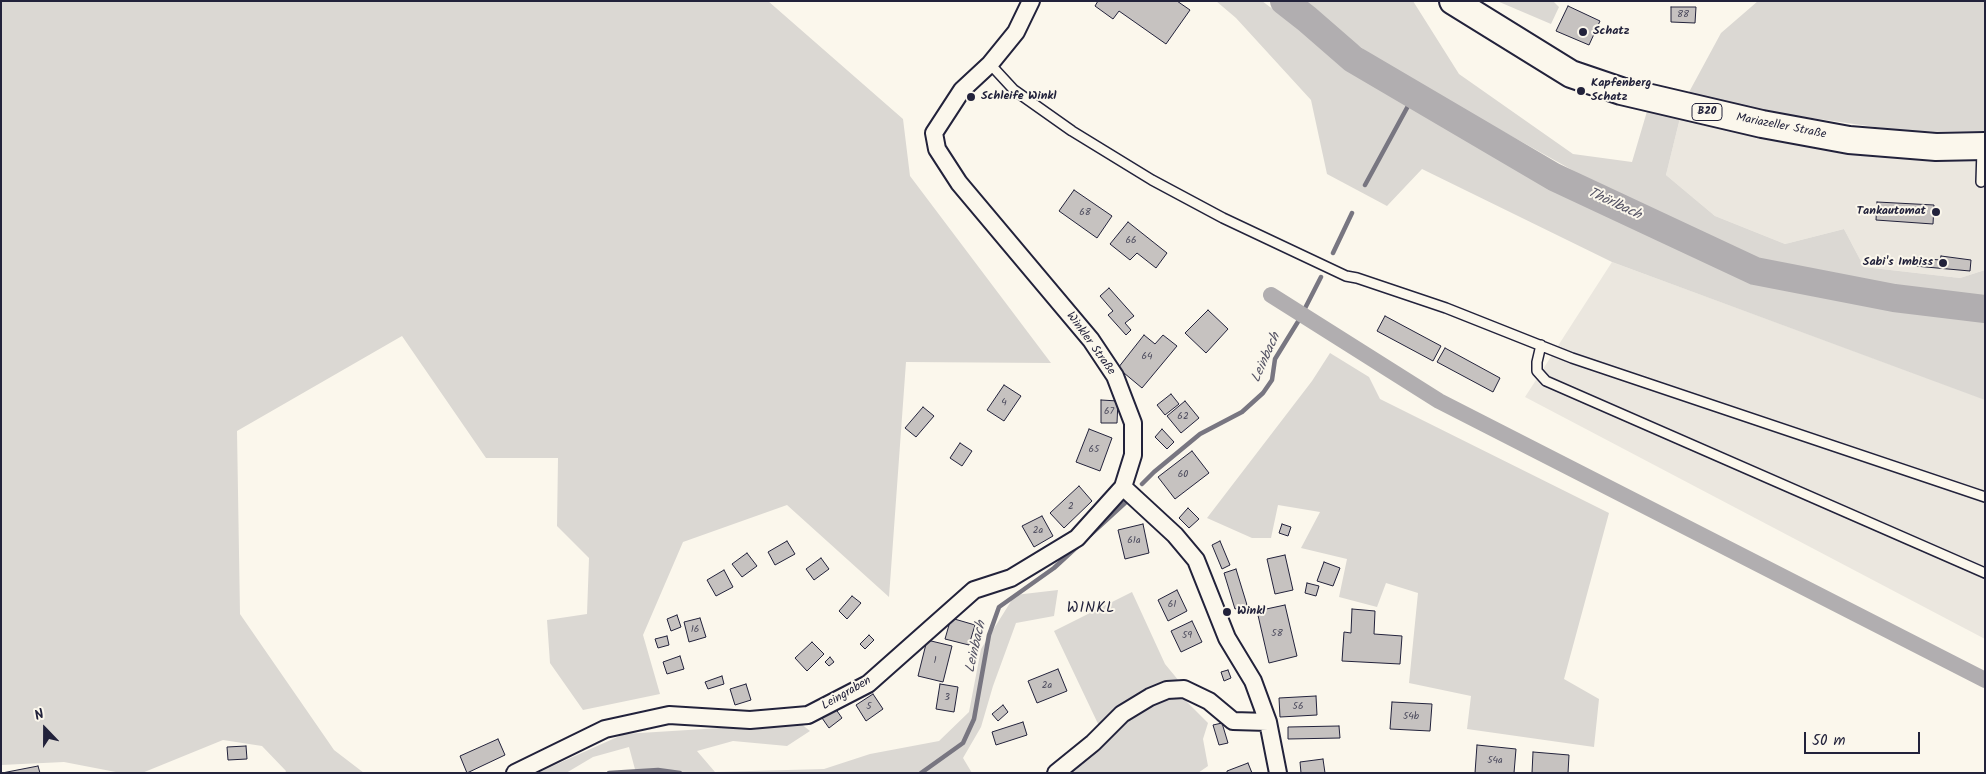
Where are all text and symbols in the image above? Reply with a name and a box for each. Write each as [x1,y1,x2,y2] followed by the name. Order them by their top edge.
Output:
[1677,9,1689,21] house number: 88
[1593,25,1630,39] place label: Schatz
[1577,26,1589,38] marker: Schatz
[1591,77,1651,105] place label: Kapfenberg Schatz
[1575,85,1587,97] marker: Kapfenberg Schatz
[981,90,1056,104] place label: Schleife Winkl
[965,91,977,103] marker: Schleife Winkl
[1692,104,1722,120] road number: B20
[1735,111,1827,143] street label: Mariazeller Straße
[1585,185,1643,225] water label: Thörlbach
[1857,205,1926,219] place label: Tankautomat
[1930,206,1942,218] marker: Tankautomat
[1079,207,1091,219] house number: 68
[1125,235,1137,247] house number: 66
[1863,256,1933,270] place label: Sabi's Imbiss
[1937,257,1949,269] marker: Sabi's Imbiss
[1062,310,1118,378] street label: Winkler Straße
[1249,331,1285,385] water label: Leinbach
[1141,351,1153,363] house number: 64
[1001,397,1007,409] house number: 4
[1104,406,1114,418] house number: 67
[1177,411,1189,423] house number: 62
[1089,444,1099,456] house number: 65
[1178,469,1188,481] house number: 60
[1068,501,1074,513] house number: 2
[1033,525,1043,537] house number: 2a
[1127,535,1141,547] house number: 61a
[1168,599,1176,611] house number: 61
[1066,600,1116,618] district label: WINKL
[1237,605,1265,619] place label: Winkl
[1221,606,1233,618] marker: Winkl
[963,620,991,674] water label: Leinbach
[691,624,699,636] house number: 16
[1271,628,1283,640] house number: 58
[1182,630,1192,642] house number: 59
[933,655,937,667] house number: 1
[820,674,874,714] street label: Leingraben
[1042,680,1052,692] house number: 2a
[944,692,950,704] house number: 3
[866,701,872,713] house number: 5
[1293,701,1303,713] house number: 56
[31,703,48,727] text: N
[20,704,70,754] north arrow
[1403,711,1419,723] house number: 54b
[1806,722,1922,754] scale bar
[1812,729,1846,753] text: 50 m
[1487,755,1503,767] house number: 54a

